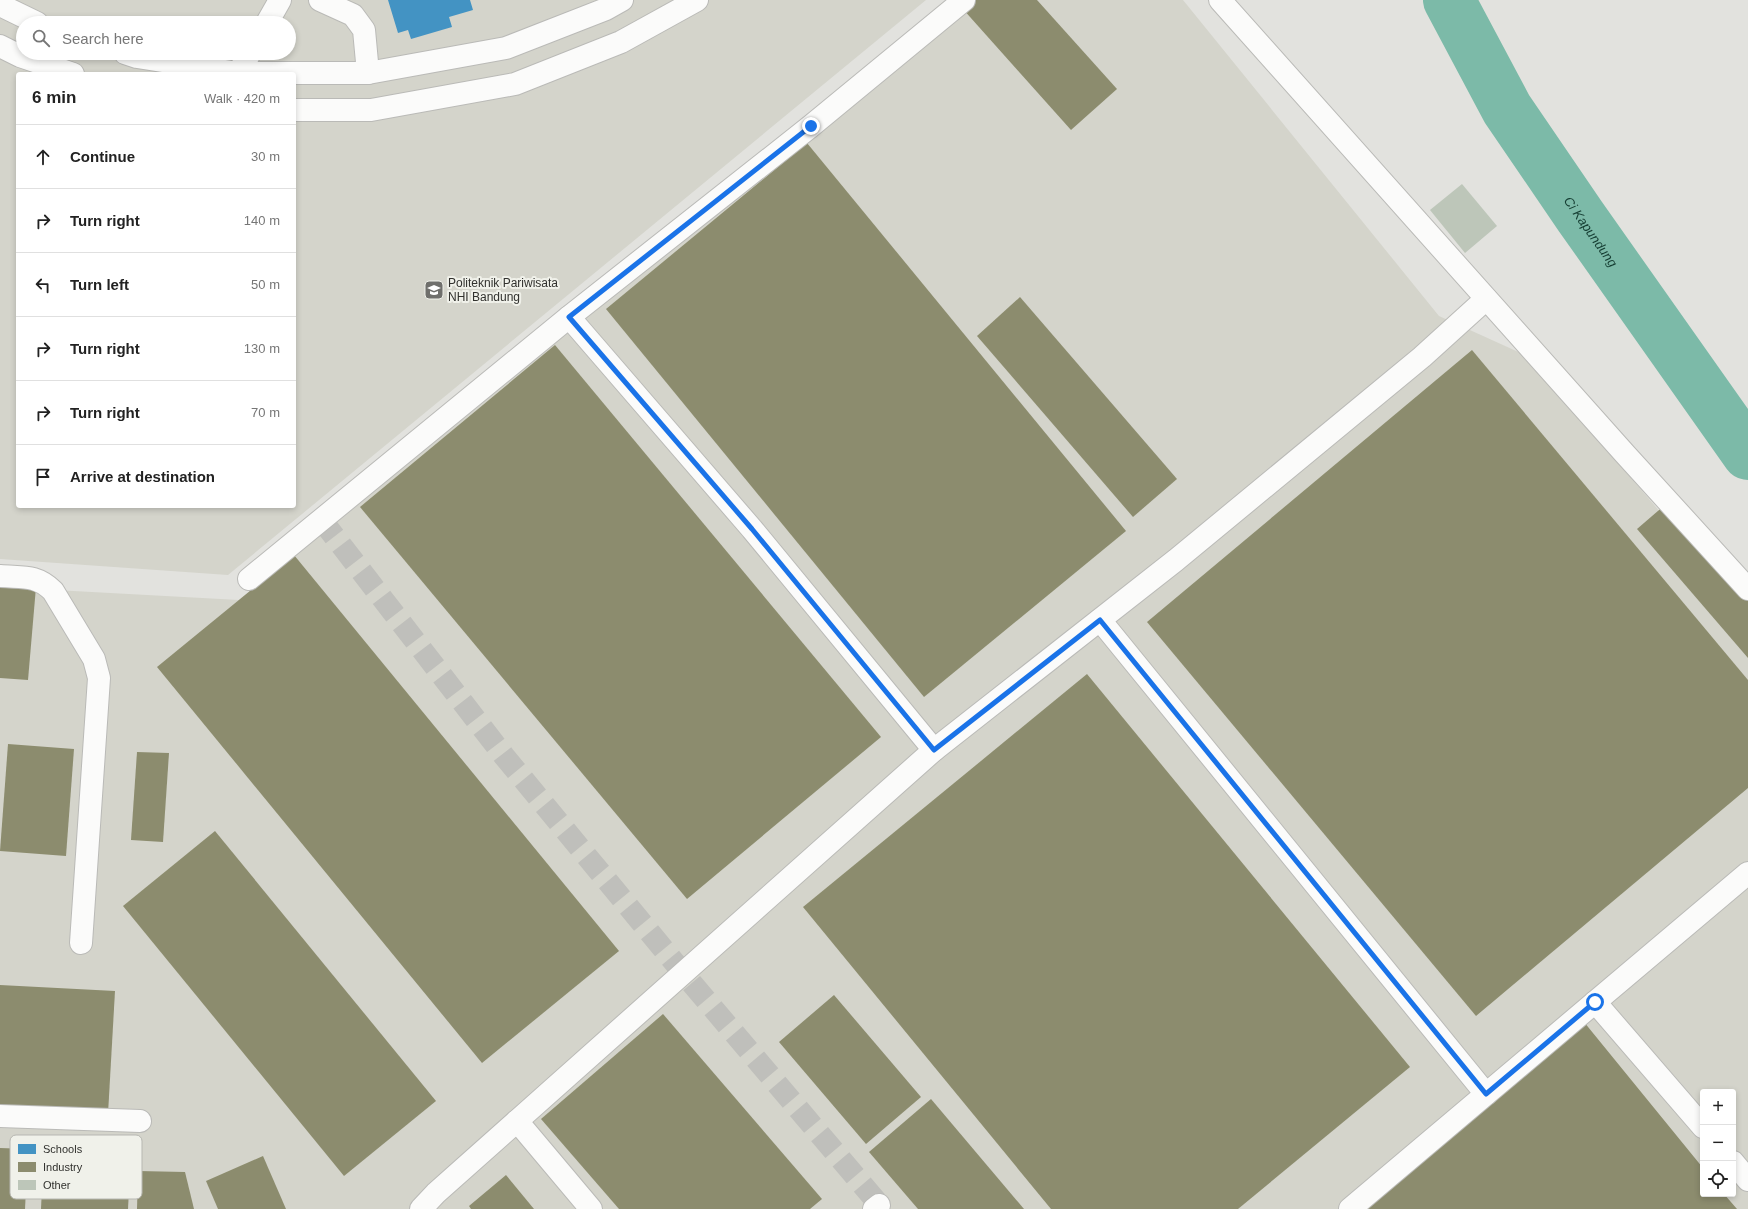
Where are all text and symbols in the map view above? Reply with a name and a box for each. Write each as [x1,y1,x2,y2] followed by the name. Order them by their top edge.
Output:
[16,16,296,60] search box
[30,27,52,49] icon: search
[62,30,144,47] text: Search here
[32,88,76,107] text: 6 min
[204,91,280,106] text: Walk · 420 m
[802,117,820,135] route end
[32,146,54,168] icon: ahead
[70,148,135,165] text: Continue
[251,149,280,164] text: 30 m
[1561,193,1621,270] water label: Ci Kapundung
[32,210,54,232] icon: right
[70,212,140,229] text: Turn right
[244,213,280,228] text: 140 m
[32,274,54,296] icon: left
[70,276,129,293] text: Turn left
[448,276,558,304] place label: Politeknik Pariwisata NHI Bandung
[251,277,280,292] text: 50 m
[423,279,445,301] school or university icon: Politeknik Pariwisata NHI Bandung
[32,338,54,360] icon: right
[70,340,140,357] text: Turn right
[244,341,280,356] text: 130 m
[32,402,54,424] icon: right
[70,404,140,421] text: Turn right
[251,405,280,420] text: 70 m
[32,466,54,488] icon: arrive
[70,468,215,485] text: Arrive at destination
[1586,993,1604,1011] route start
[1700,1089,1736,1197] map controls
[1700,1089,1736,1125] button: +
[1700,1125,1736,1161] button: −
[10,1135,142,1199] legend
[43,1143,83,1155] text: Schools
[43,1161,83,1173] text: Industry
[1700,1161,1736,1197] button: locate
[43,1179,71,1191] text: Other

